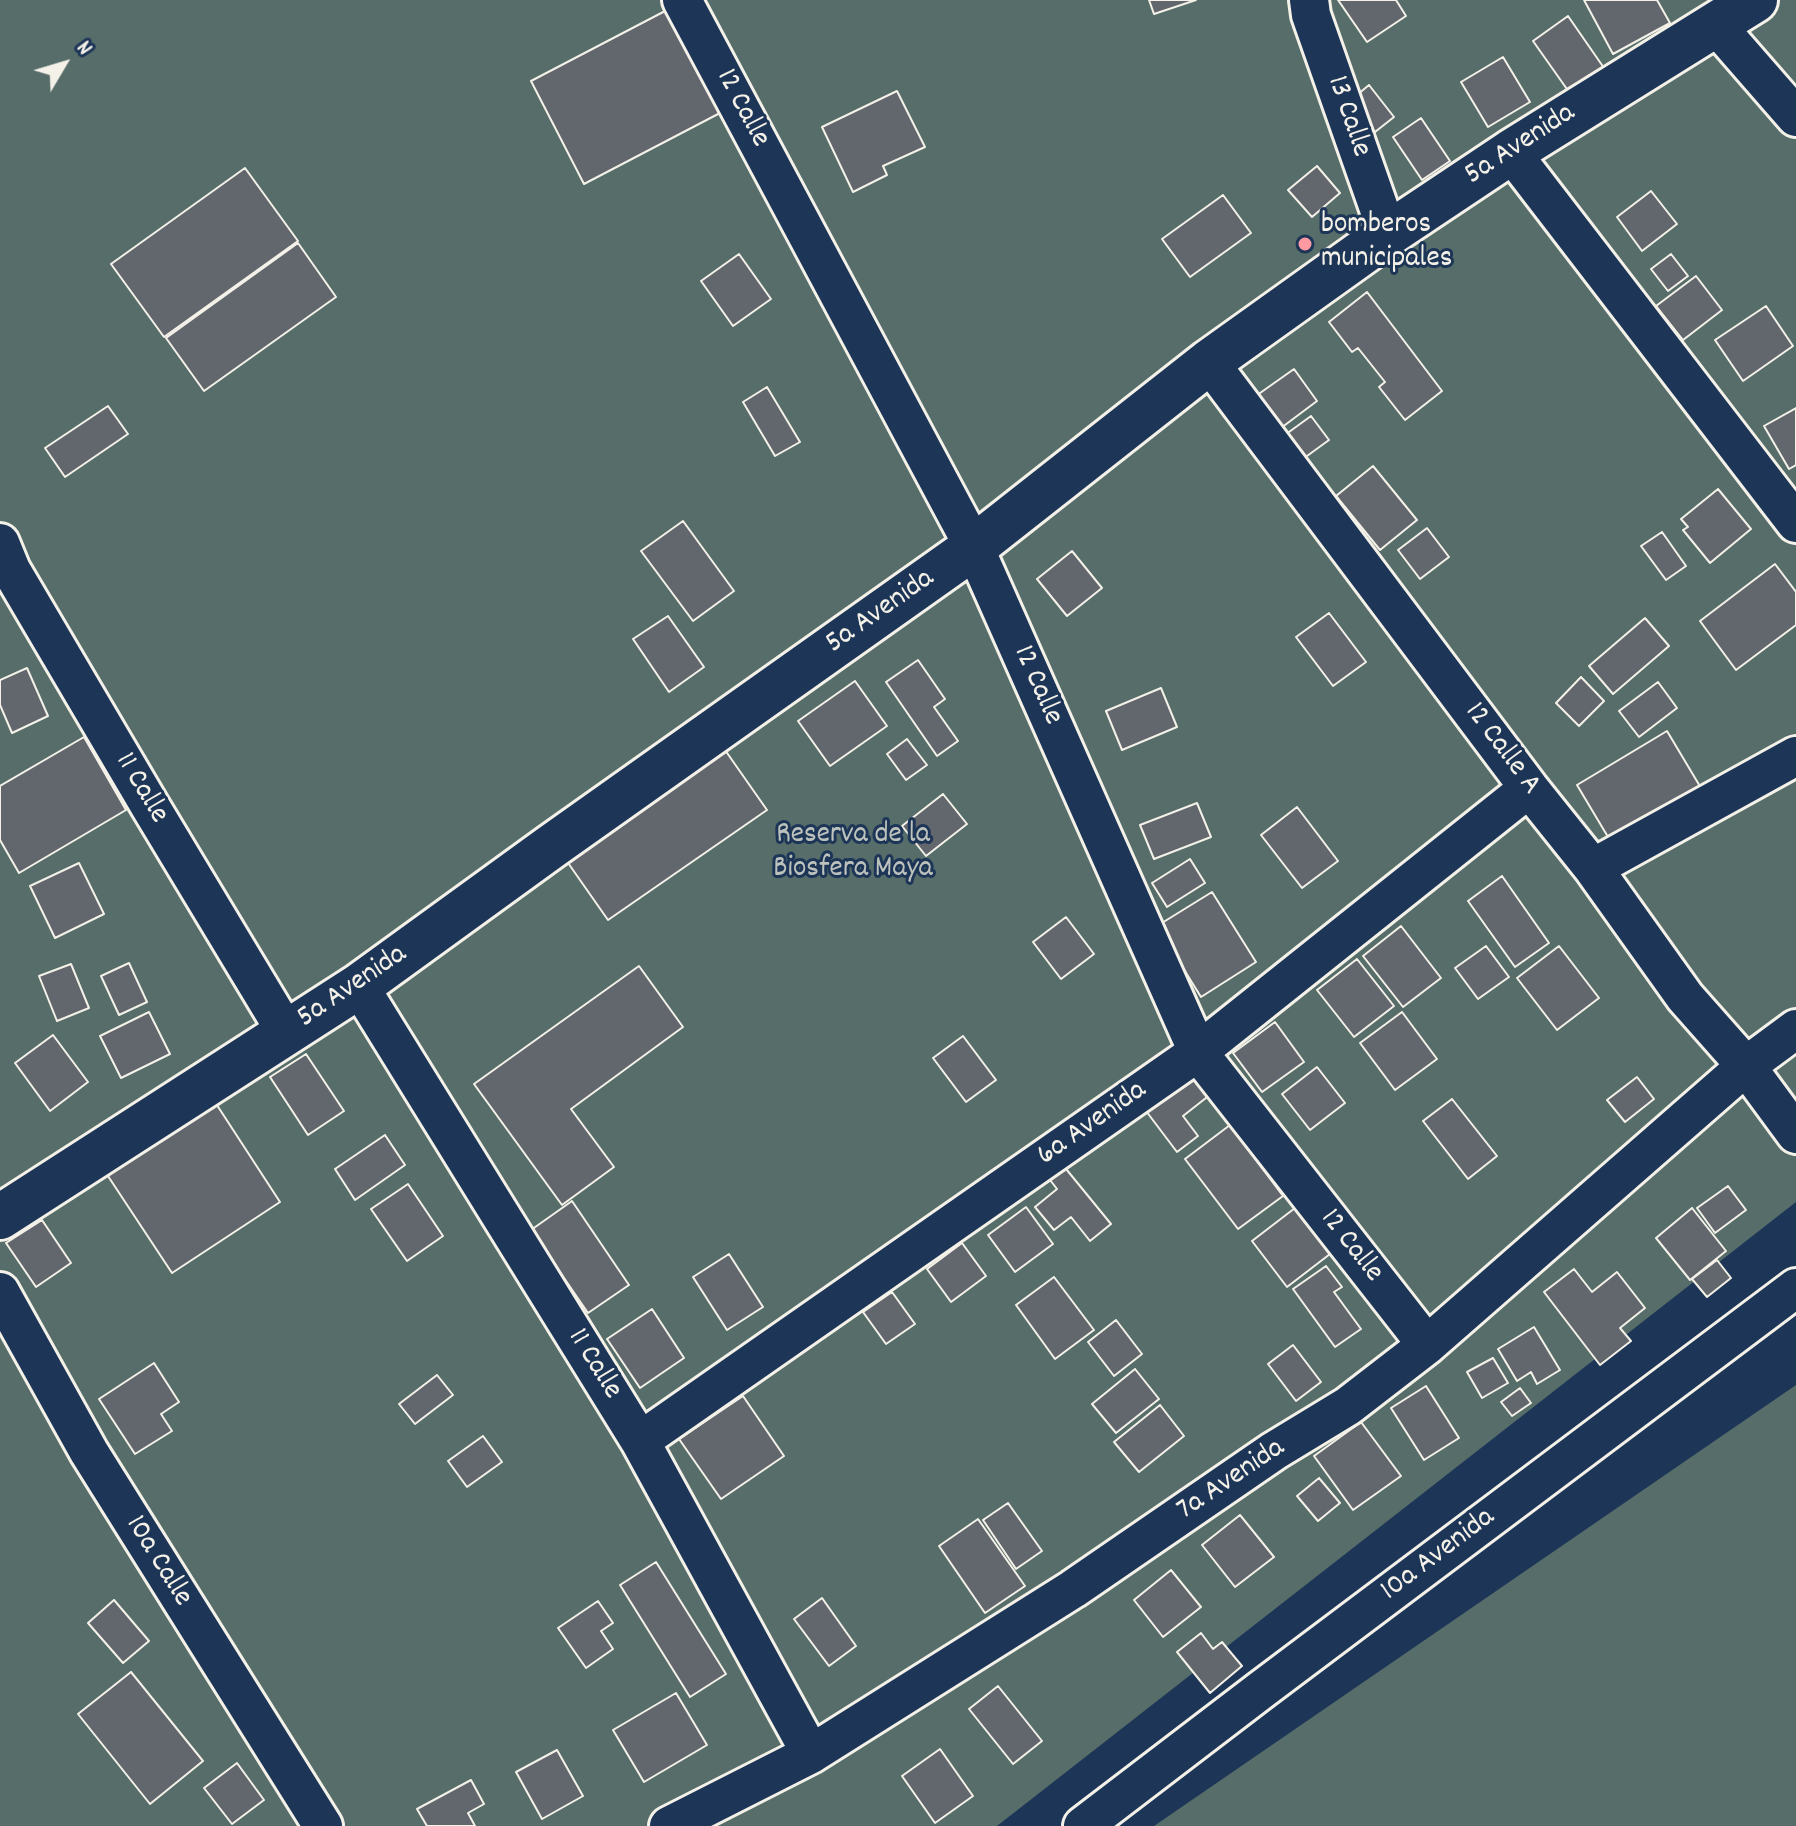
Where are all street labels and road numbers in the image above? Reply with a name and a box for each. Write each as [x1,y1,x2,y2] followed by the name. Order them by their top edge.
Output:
[706,64,776,154] street label: 12 Calle
[1316,72,1378,162] street label: 13 Calle
[1459,97,1583,195] street label: 5a Avenida
[820,563,942,663] street label: 5a Avenida
[1003,641,1069,731] street label: 12 Calle
[1455,697,1547,803] street label: 12 Calle A
[105,747,175,831] street label: 11 Calle
[291,938,415,1038] street label: 5a Avenida
[1031,1074,1155,1176] street label: 6a Avenida
[1310,1203,1390,1291] street label: 12 Calle
[557,1323,629,1407] street label: 11 Calle
[1171,1432,1293,1530] street label: 7a Avenida
[1375,1501,1503,1611] street label: 10a Avenida
[115,1510,199,1614] street label: 10a Calle

